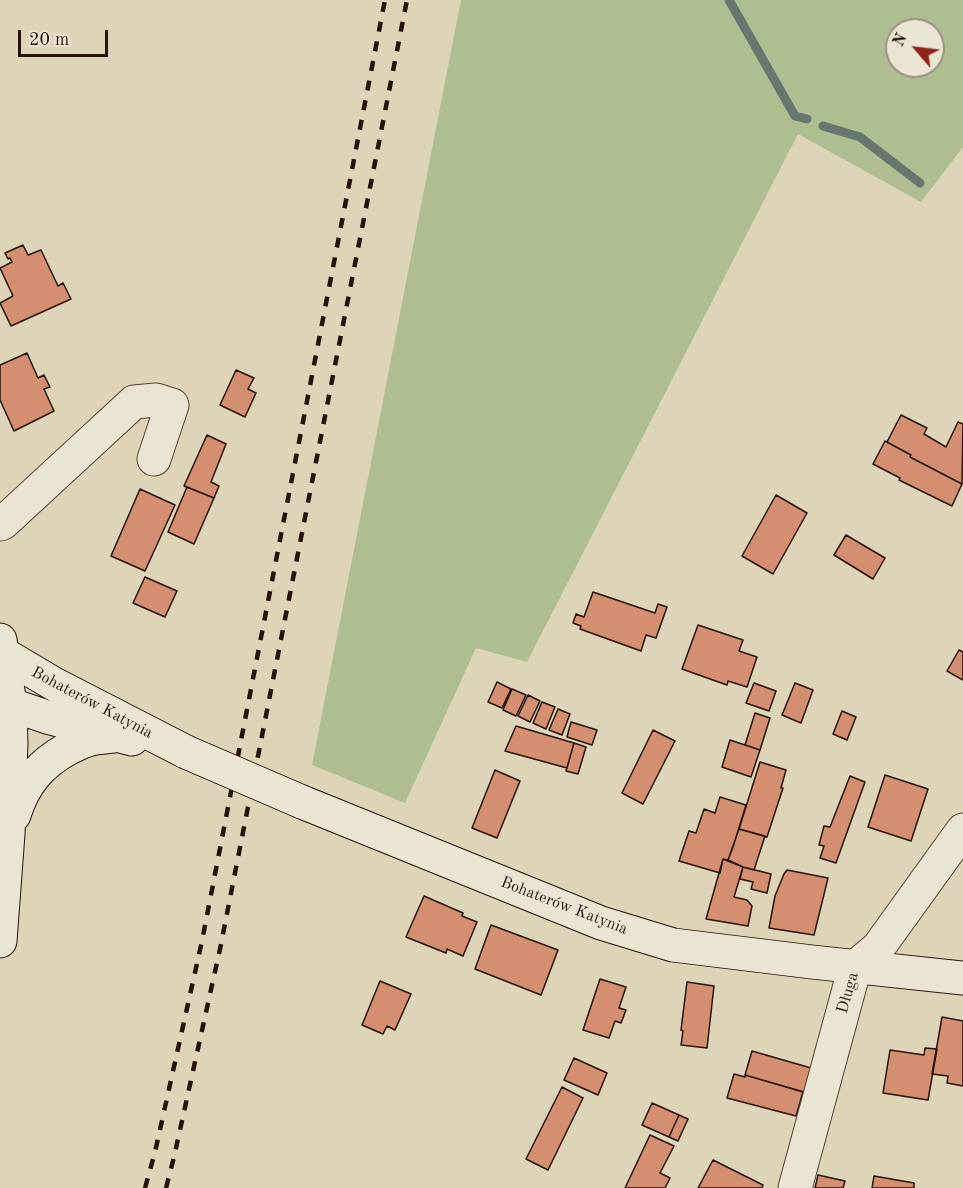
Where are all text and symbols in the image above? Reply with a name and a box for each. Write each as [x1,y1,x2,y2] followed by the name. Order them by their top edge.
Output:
[21,18,111,56] scale bar
[885,18,945,78] north arrow
[29,31,69,49] text: 20 m
[891,31,911,50] text: N
[28,663,156,743] street label: Bohaterów Katynia
[498,873,630,939] street label: Bohaterów Katynia
[833,970,863,1016] street label: Długa

